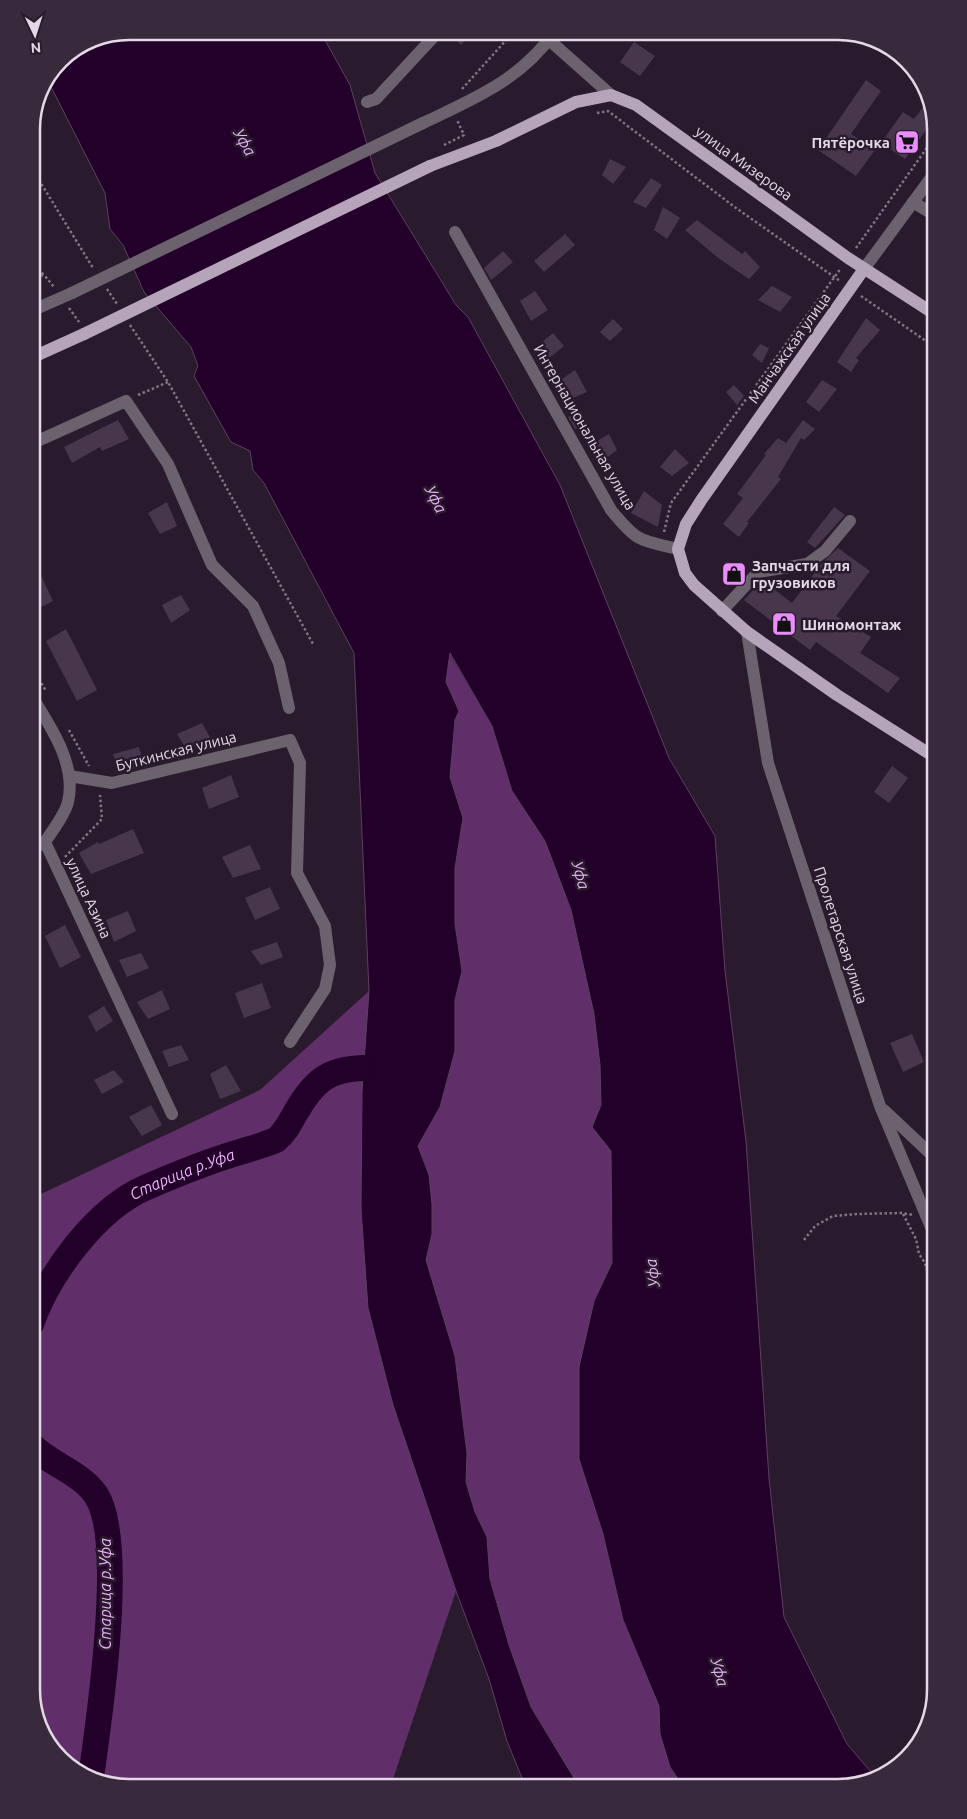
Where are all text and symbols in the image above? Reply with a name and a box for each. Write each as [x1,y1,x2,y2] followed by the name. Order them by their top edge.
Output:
[10,10,60,60] north arrow
[30,40,42,56] text: N
[692,122,796,204] street label: улица Мизерова
[230,124,260,159] water label: Уфа
[894,129,920,155] supermarket icon: Пятёрочка
[811,134,890,151] place label: Пятёрочка
[744,290,834,406] street label: Манчажская улица
[531,341,639,513] street label: Интернациональная улица
[421,481,451,516] water label: Уфа
[752,557,850,591] place label: Запчасти для грузовиков
[721,561,747,587] shop icon: Запчасти для грузовиков
[771,611,797,637] shop icon: Шиномонтаж
[802,616,902,633] place label: Шиномонтаж
[114,728,238,774] street label: Буткинская улица
[63,855,115,941] street label: улица Азина
[568,858,593,891] water label: Уфа
[811,864,871,1006] street label: Пролетарская улица
[126,1145,237,1203] water label: Старица р.Уфа
[641,1257,663,1289] water label: Уфа
[96,1538,114,1650] water label: Старица р.Уфа
[707,1655,732,1688] water label: Уфа

